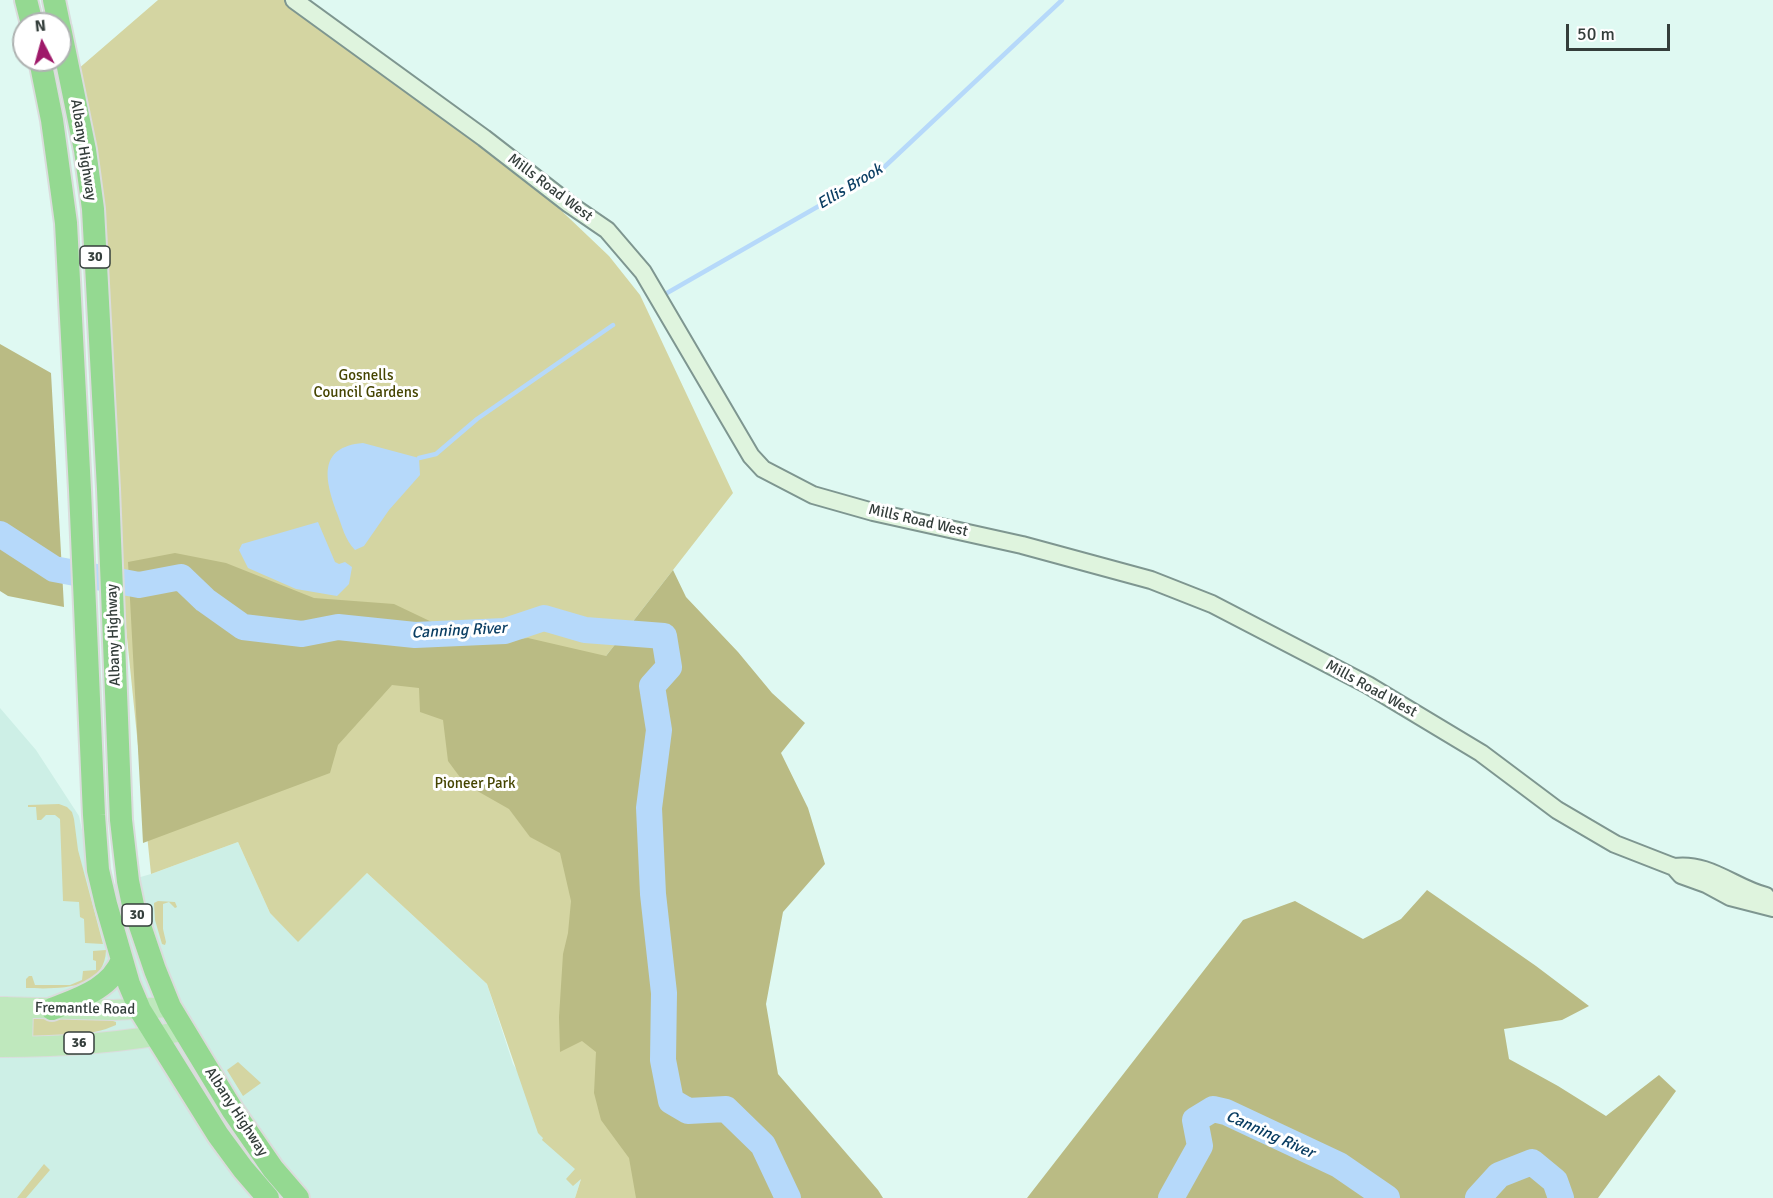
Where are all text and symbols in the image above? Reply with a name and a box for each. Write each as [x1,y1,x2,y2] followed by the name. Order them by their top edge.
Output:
[12,12,72,72] north arrow
[1569,12,1672,50] scale bar
[34,16,47,37] text: N
[1577,23,1615,45] text: 50 m
[66,98,100,202] street label: Albany Highway
[504,150,596,226] street label: Mills Road West
[814,160,886,214] water label: Ellis Brook
[80,246,110,268] road number: 30
[314,367,418,402] park label: Gosnells Council Gardens
[866,501,970,541] street label: Mills Road West
[103,584,125,686] street label: Albany Highway
[411,619,507,643] water label: Canning River
[1322,657,1420,721] street label: Mills Road West
[434,775,516,793] park label: Pioneer Park
[122,904,152,926] road number: 30
[35,999,135,1019] street label: Fremantle Road
[64,1032,94,1054] road number: 36
[201,1064,271,1160] street label: Albany Highway
[1223,1107,1317,1163] water label: Canning River

